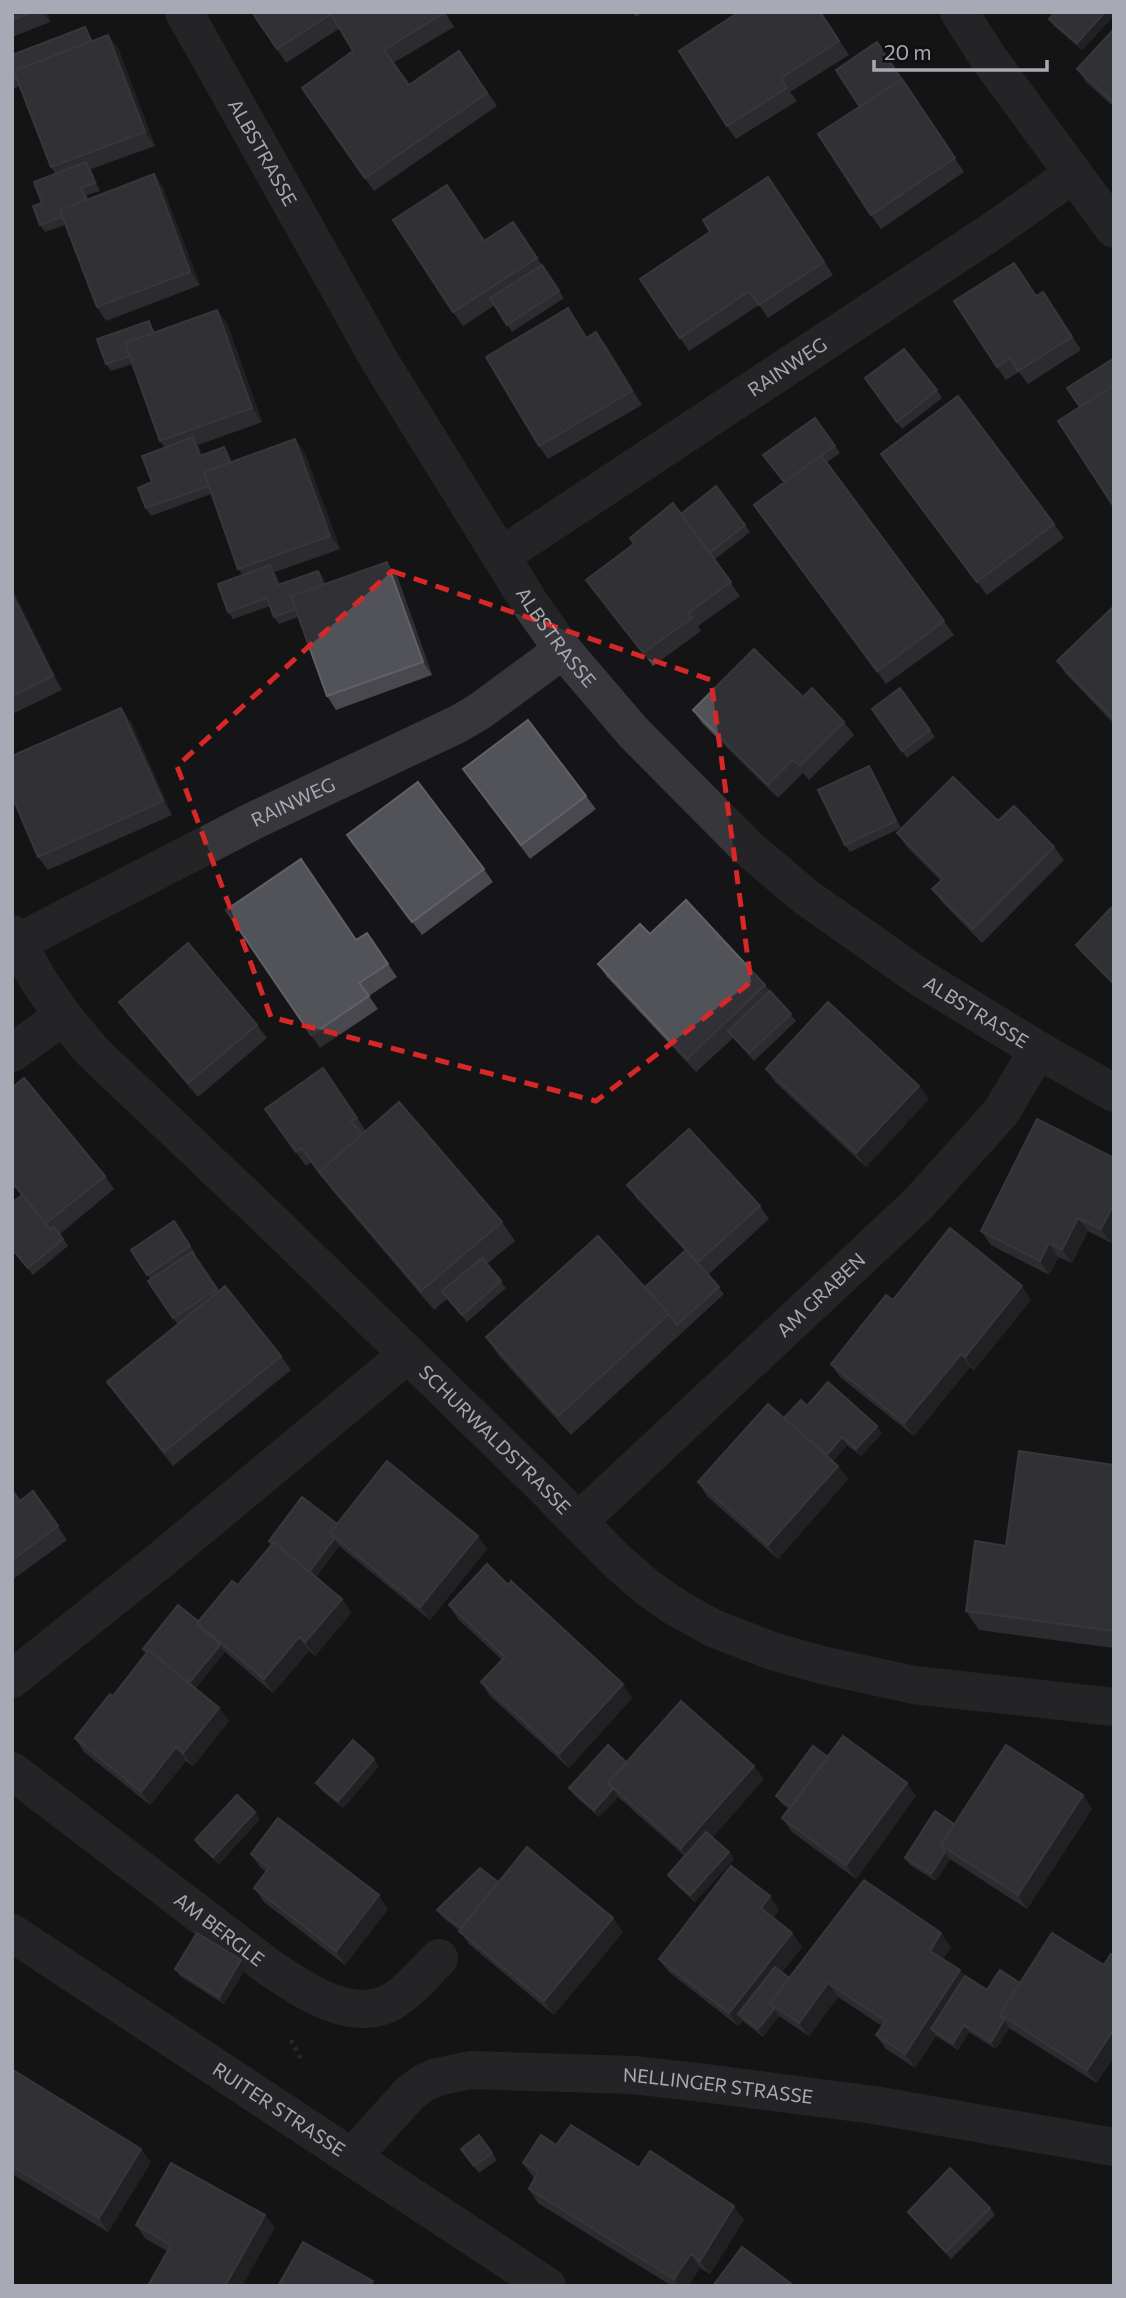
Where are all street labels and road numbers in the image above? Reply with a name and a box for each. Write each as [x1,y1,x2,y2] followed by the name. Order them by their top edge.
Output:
[224,95,302,210] street label: ALBSTRASSE
[743,332,831,401] street label: RAINWEG
[512,583,601,691] street label: ALBSTRASSE
[247,772,338,831] street label: RAINWEG
[920,971,1033,1052] street label: ALBSTRASSE
[771,1248,869,1341] street label: AM GRABEN
[415,1360,576,1519] street label: SCHURWALDSTRASSE
[170,1887,269,1971] street label: AM BERGLE
[209,2057,350,2161] street label: RUITER STRASSE
[623,2063,814,2108] street label: NELLINGER STRASSE

